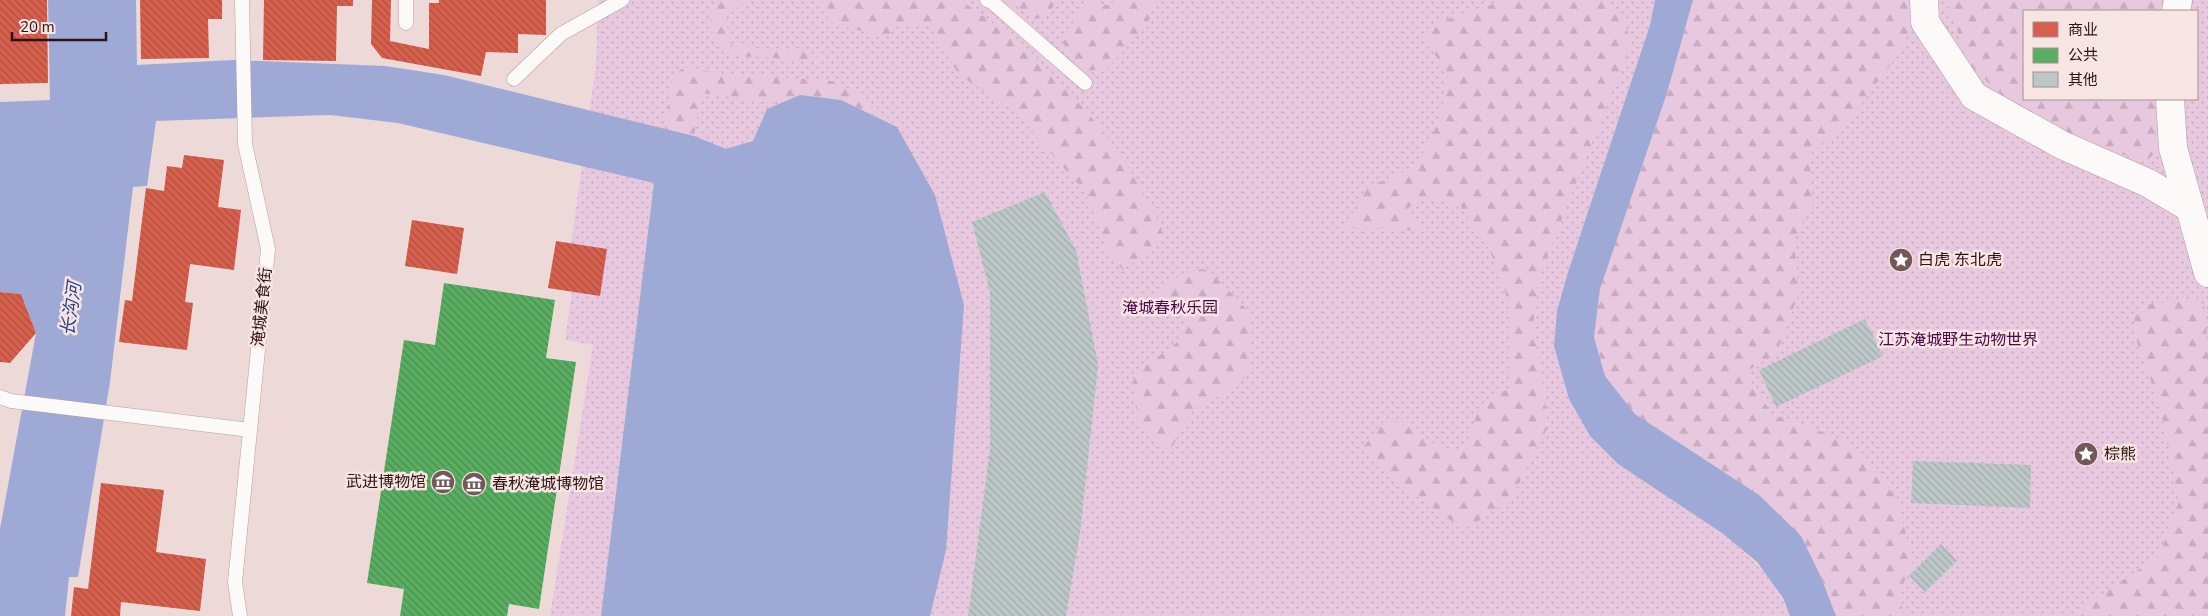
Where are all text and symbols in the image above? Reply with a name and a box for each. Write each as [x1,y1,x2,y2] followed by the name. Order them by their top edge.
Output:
[12,10,106,42] scale bar
[2023,10,2198,100] legend
[20,17,55,37] text: 20 m
[2068,20,2098,40] text: 商业
[2068,45,2098,65] text: 公共
[2068,70,2098,90] text: 其他
[1888,247,1914,273] place icon: 白虎 东北虎
[1918,249,2002,271] place label: 白虎 东北虎
[247,266,277,348] street label: 淹城美食街
[55,278,87,337] water label: 长沟河
[1122,297,1218,319] park label: 淹城春秋乐园
[1878,329,2038,351] park label: 江苏淹城野生动物世界
[2073,441,2099,467] place icon: 棕熊
[2104,443,2136,465] place label: 棕熊
[430,469,456,495] museum icon: 武进博物馆
[346,471,426,493] place label: 武进博物馆
[461,471,487,497] museum icon: 春秋淹城博物馆
[492,473,604,495] place label: 春秋淹城博物馆

